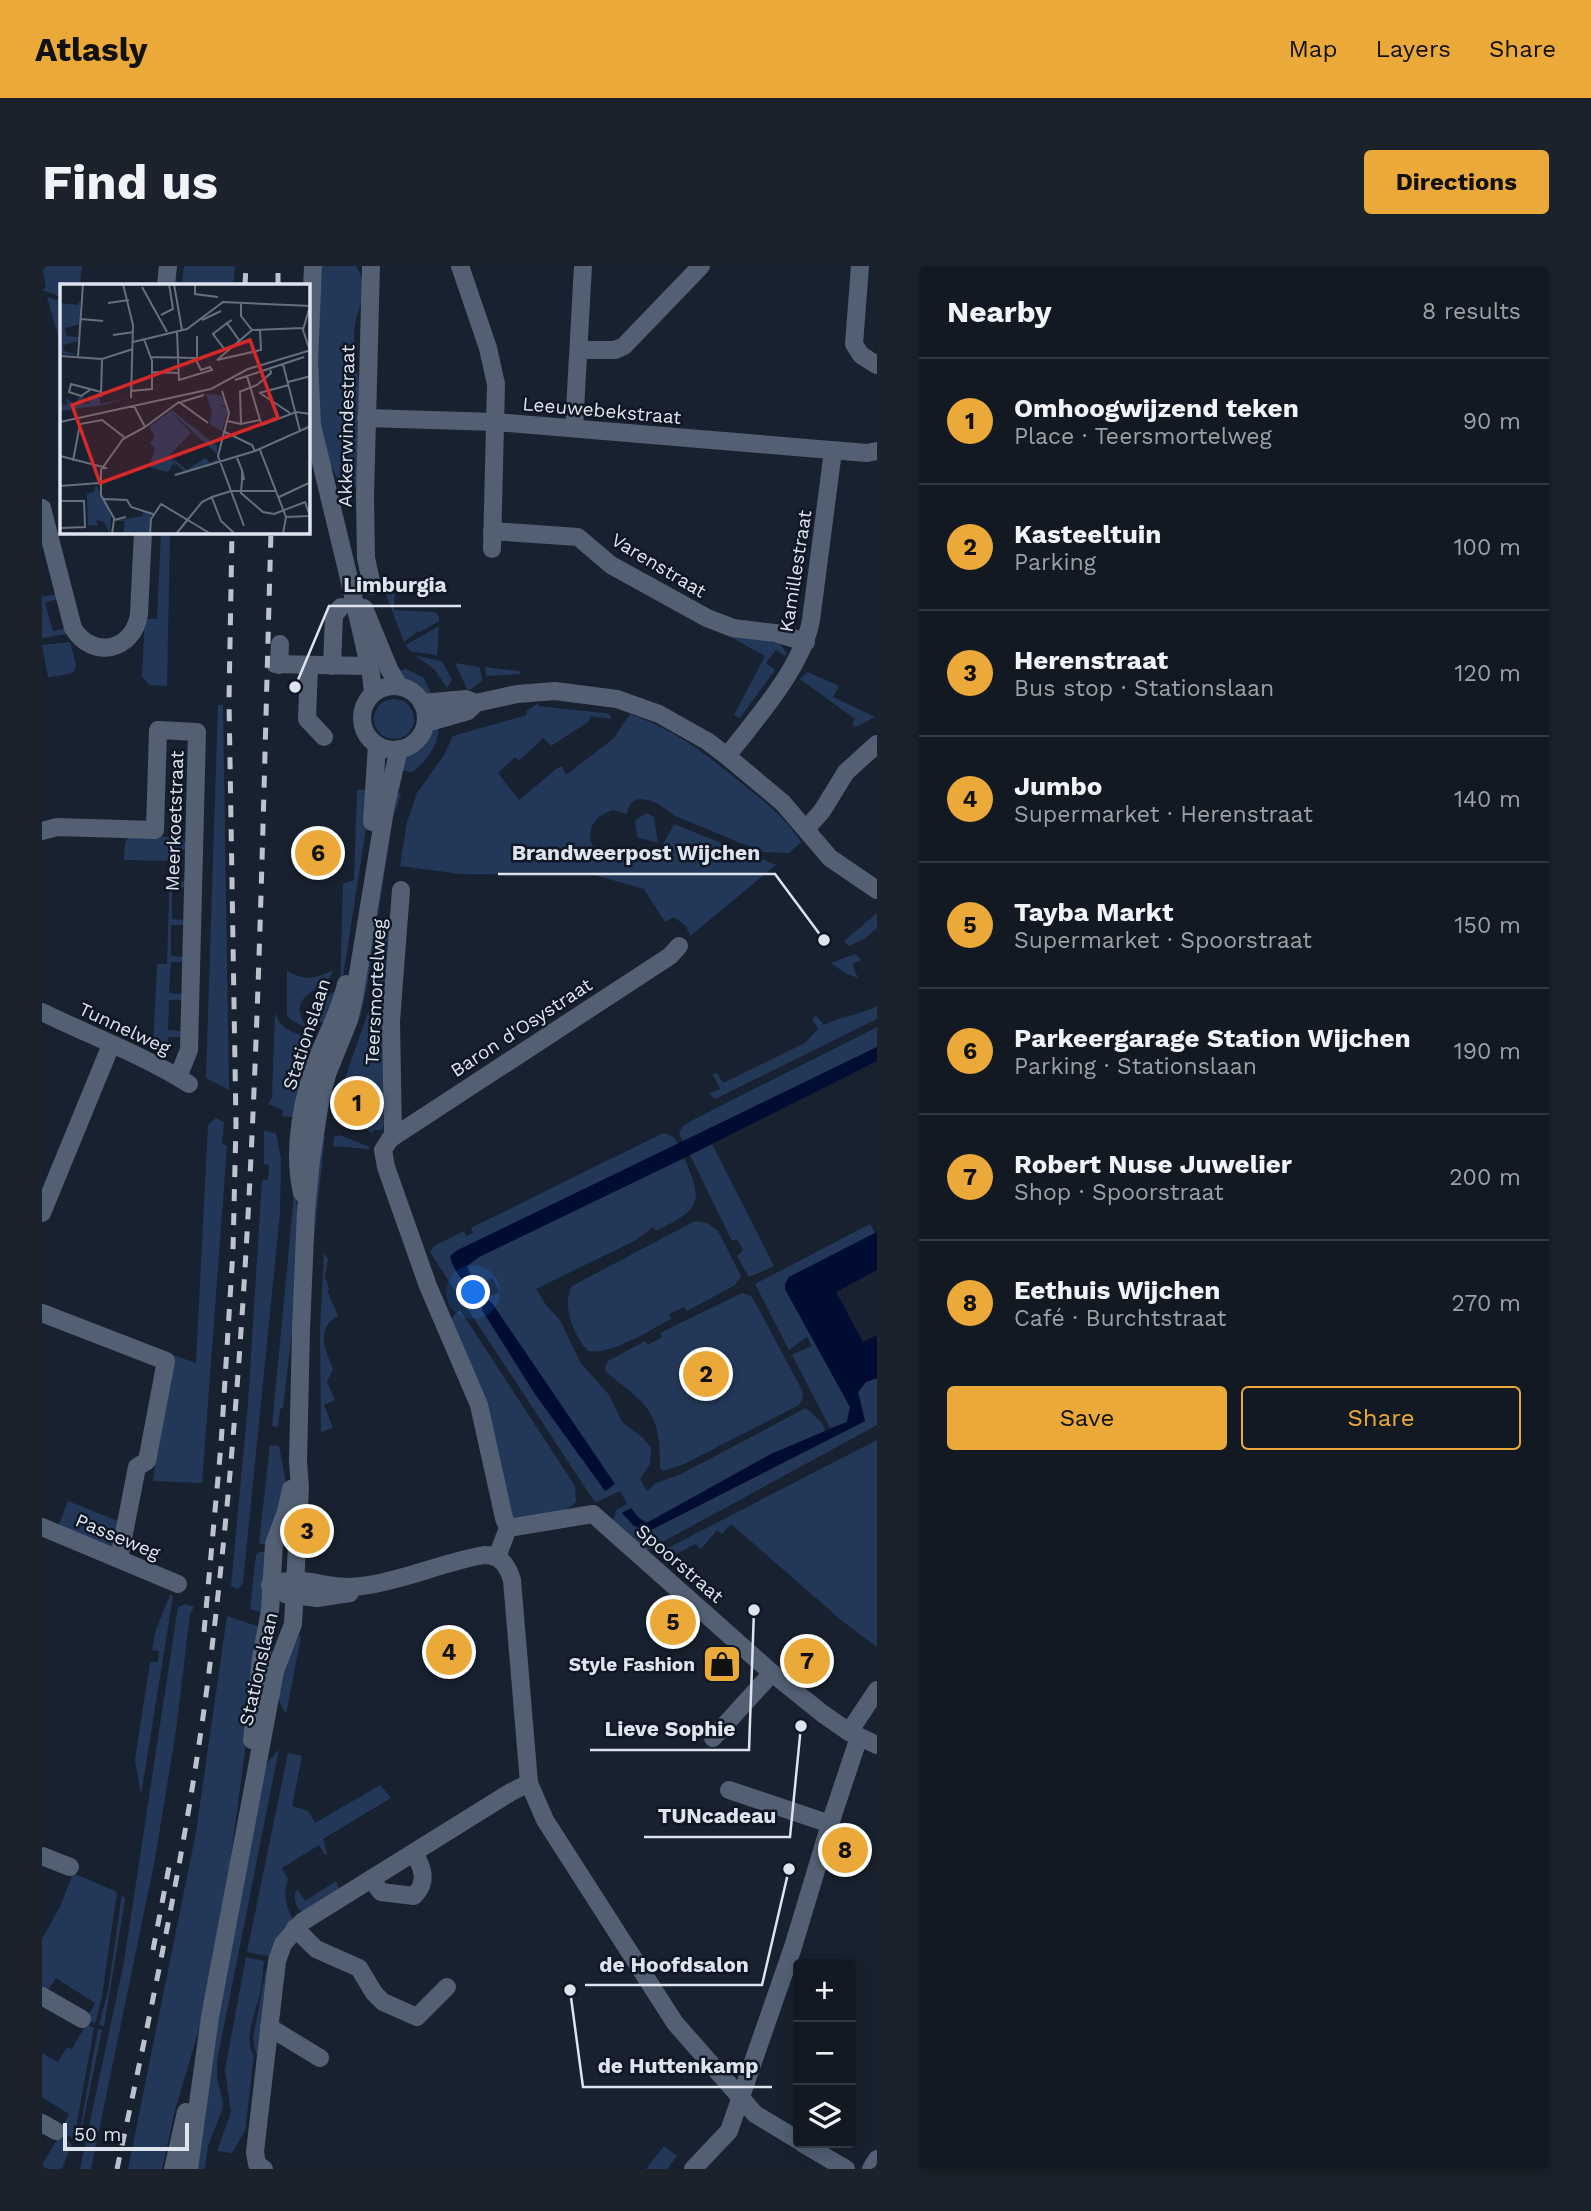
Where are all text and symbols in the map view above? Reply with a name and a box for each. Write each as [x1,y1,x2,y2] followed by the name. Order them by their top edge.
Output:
[35,30,147,69] text: Atlasly
[1289,35,1337,63] text: Map
[1375,35,1451,63] text: Layers
[1489,35,1556,63] text: Share
[1364,150,1549,214] button: Directions
[42,153,218,211] text: Find us
[60,284,310,534] inset map
[947,294,1052,329] text: Nearby
[1422,298,1521,325] text: 8 results
[334,344,359,507] street label: Akkerwindestraat
[522,392,682,429] street label: Leeuwebekstraat
[1014,393,1299,423] text: Omhoogwijzend teken
[965,408,975,435] text: 1
[1463,408,1521,435] text: 90 m
[1014,423,1272,450] text: Place · Teersmortelweg
[774,508,816,634] street label: Kamillestraat
[1014,519,1161,549] text: Kasteeltuin
[607,528,710,603] street label: Varenstraat
[963,534,977,561] text: 2
[1454,534,1521,561] text: 100 m
[1014,549,1096,576] text: Parking
[329,564,461,606] callout: Limburgia
[343,572,448,597] text: Limburgia
[1014,645,1168,675] text: Herenstraat
[963,660,977,687] text: 3
[1455,660,1521,687] text: 120 m
[1014,675,1274,702] text: Bus stop · Stationslaan
[161,750,188,892] street label: Meerkoetstraat
[1014,771,1102,801] text: Jumbo
[963,786,977,813] text: 4
[1454,786,1521,813] text: 140 m
[1014,801,1313,828] text: Supermarket · Herenstraat
[295,827,341,879] pin: 6
[498,832,775,874] callout: Brandweerpost Wijchen
[512,840,760,865] text: Brandweerpost Wijchen
[1014,897,1173,927] text: Tayba Markt
[963,912,977,939] text: 5
[1455,912,1521,939] text: 150 m
[360,917,391,1066] street label: Teersmortelweg
[1014,927,1312,954] text: Supermarket · Spoorstraat
[446,973,596,1082] street label: Baron d'Osystraat
[278,976,335,1093] street label: Stationslaan
[75,997,175,1060] street label: Tunnelweg
[1014,1023,1411,1053] text: Parkeergarage Station Wijchen
[963,1038,977,1065] text: 6
[1454,1038,1521,1065] text: 190 m
[1014,1053,1257,1080] text: Parking · Stationslaan
[334,1077,380,1129] pin: 1
[1014,1149,1292,1179] text: Robert Nuse Juwelier
[963,1164,977,1191] text: 7
[1449,1164,1521,1191] text: 200 m
[1014,1179,1224,1206] text: Shop · Spoorstraat
[456,1275,490,1309] your location
[1014,1275,1220,1305] text: Eethuis Wijchen
[963,1290,977,1317] text: 8
[1452,1290,1521,1317] text: 270 m
[1014,1305,1226,1332] text: Café · Burchtstraat
[683,1348,729,1400] pin: 2
[947,1386,1227,1450] button: Save
[1241,1386,1521,1450] button: Share
[284,1505,330,1557] pin: 3
[72,1508,164,1565] street label: Passeweg
[631,1519,728,1608] street label: Spoorstraat
[650,1596,696,1648] pin: 5
[234,1610,283,1728] street label: Stationslaan
[426,1626,472,1678] pin: 4
[784,1635,830,1687] pin: 7
[701,1643,743,1685] shop icon: Style Fashion
[569,1653,695,1676] place label: Style Fashion
[590,1708,749,1750] callout: Lieve Sophie
[605,1716,735,1741] text: Lieve Sophie
[644,1795,790,1837] callout: TUNcadeau
[658,1803,776,1828] text: TUNcadeau
[822,1824,868,1876] pin: 8
[585,1943,762,1985] callout: de Hoofdsalon
[599,1952,749,1977] text: de Hoofdsalon
[793,1959,856,2148] map controls
[793,1959,856,2022] button: +
[793,2022,856,2085] button: −
[583,2045,772,2087] callout: de Huttenkamp
[598,2053,758,2078] text: de Huttenkamp
[793,2085,856,2148] button: layers
[63,2120,189,2152] scale bar
[74,2123,121,2146] text: 50 m

